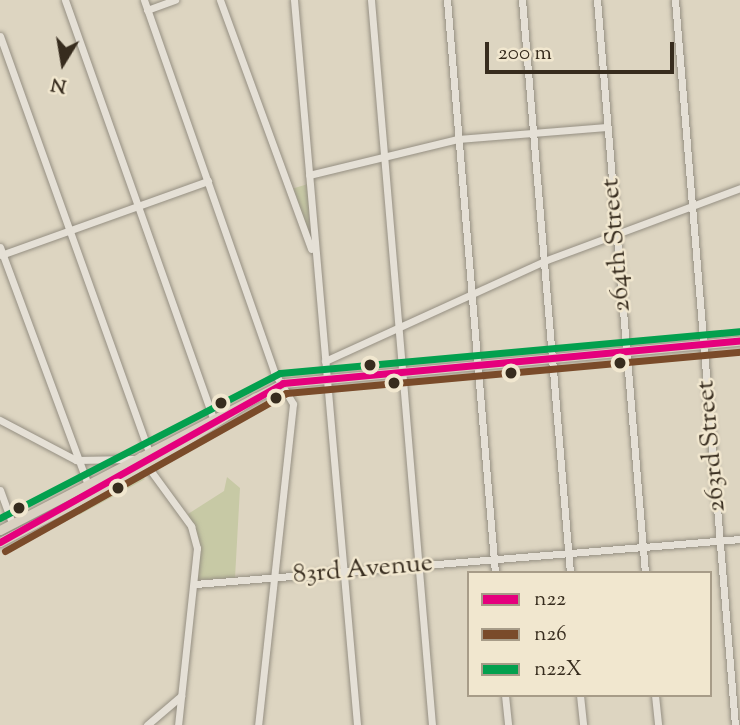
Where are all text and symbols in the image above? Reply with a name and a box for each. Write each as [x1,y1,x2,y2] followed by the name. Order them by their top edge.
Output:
[28,28,98,98] north arrow
[488,28,677,72] scale bar
[498,39,552,69] text: 200 m
[49,69,69,99] text: N
[596,177,638,313] street label: 264th Street
[613,356,627,370] unlabelled marker
[363,358,377,372] unlabelled marker
[504,366,518,380] unlabelled marker
[387,376,401,390] unlabelled marker
[691,379,733,513] street label: 263rd Street
[269,391,283,405] unlabelled marker
[214,396,228,410] unlabelled marker
[111,481,125,495] unlabelled marker
[12,501,26,515] unlabelled marker
[292,548,434,592] street label: 83rd Avenue
[467,571,712,697] legend
[534,585,566,615] text: n22
[534,620,567,650] text: n26
[534,655,582,685] text: n22X

